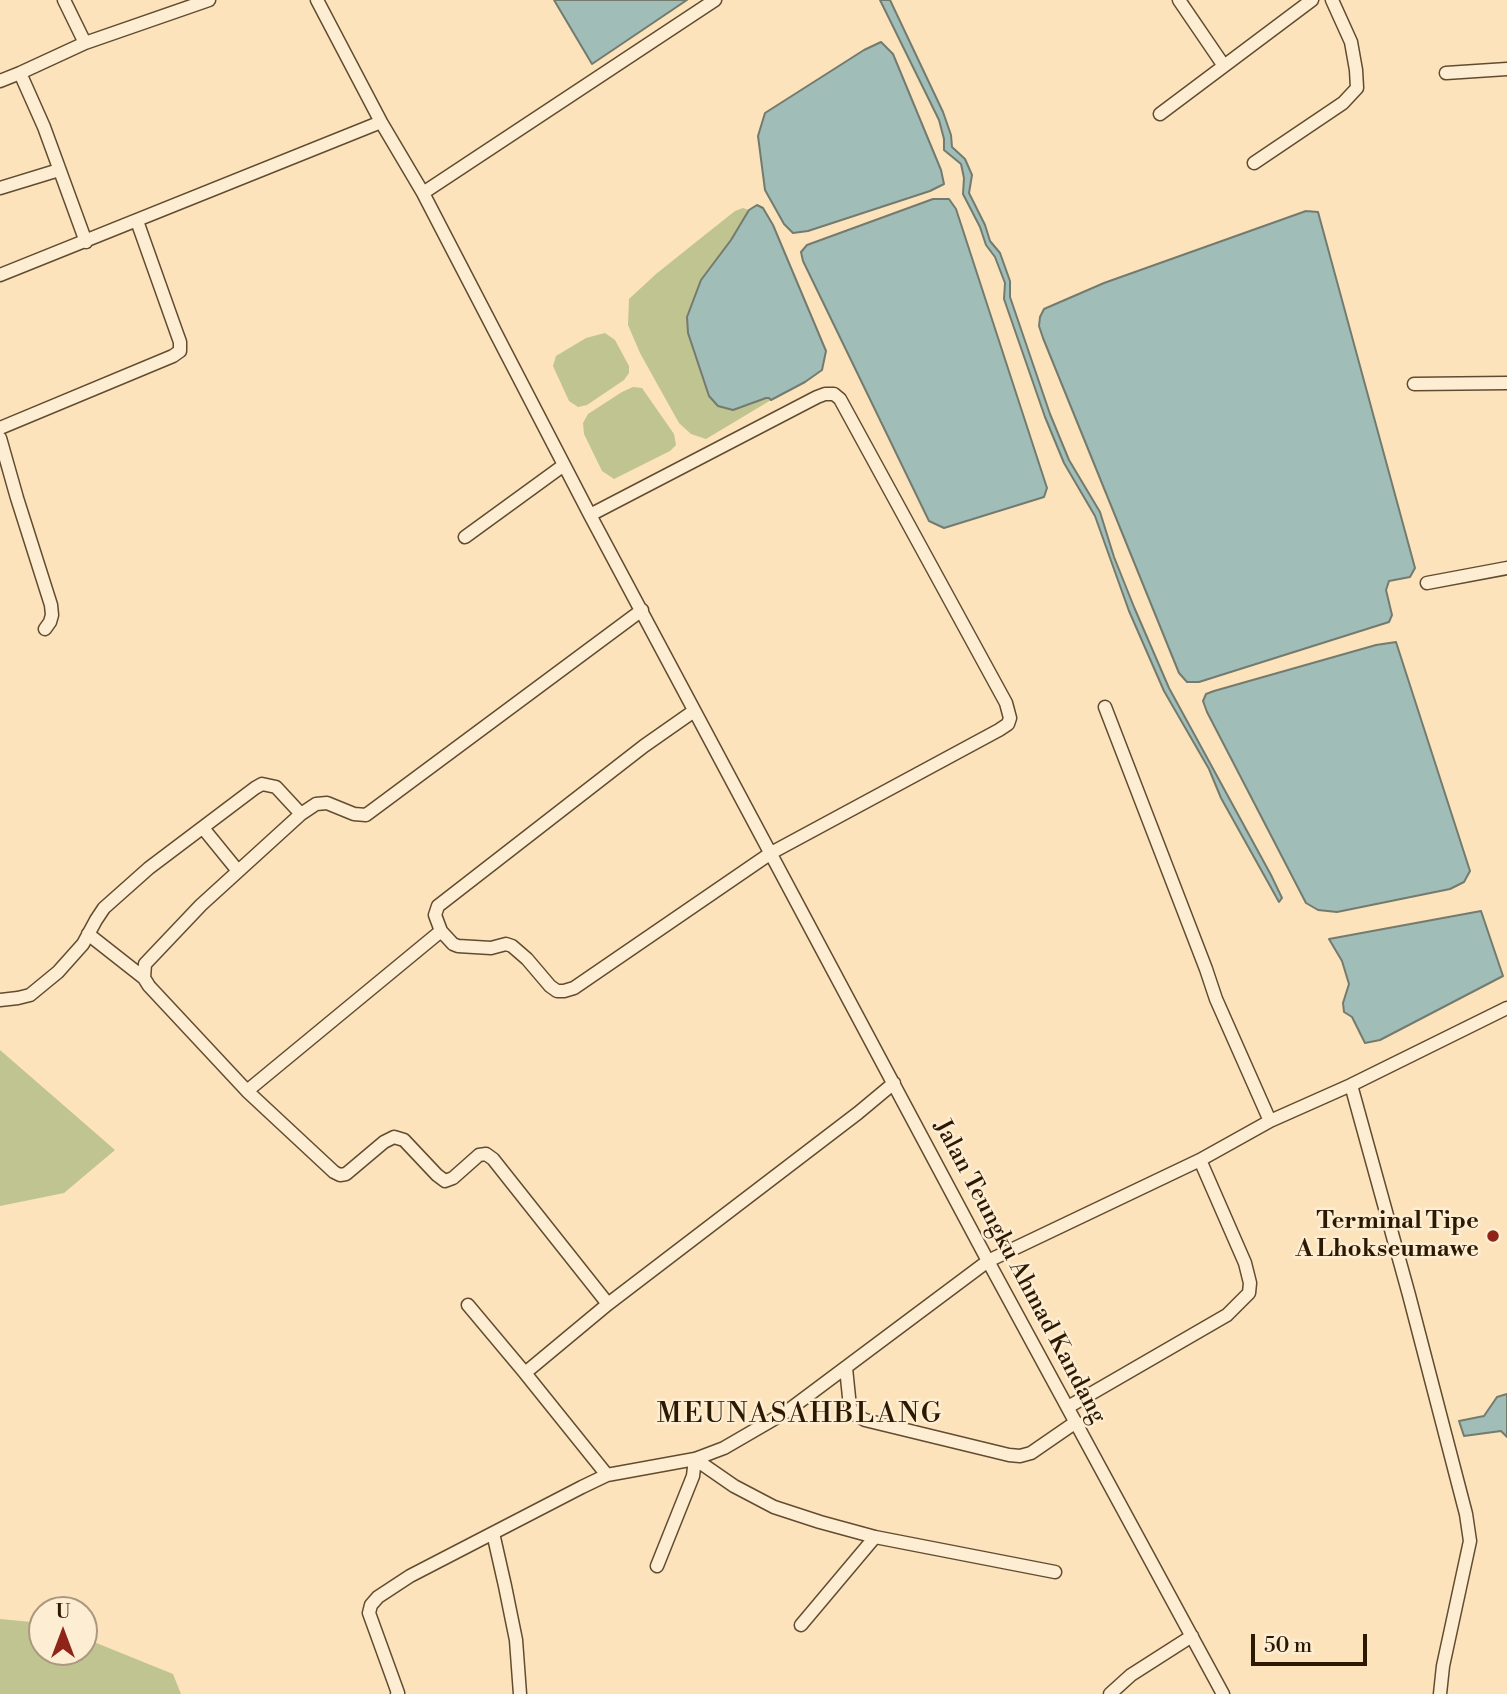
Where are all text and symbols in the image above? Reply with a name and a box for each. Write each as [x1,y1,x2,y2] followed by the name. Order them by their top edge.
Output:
[927,1115,1111,1429] street label: Jalan Teungku Ahmad Kandang
[1295,1208,1479,1264] place label: Terminal Tipe A Lhokseumawe
[1485,1228,1501,1244] marker: Terminal Tipe A Lhokseumawe
[658,1398,942,1432] district label: MEUNASAHBLANG
[28,1596,98,1666] north arrow
[56,1600,70,1624] text: U
[1255,1620,1370,1664] scale bar
[1264,1633,1312,1659] text: 50 m

